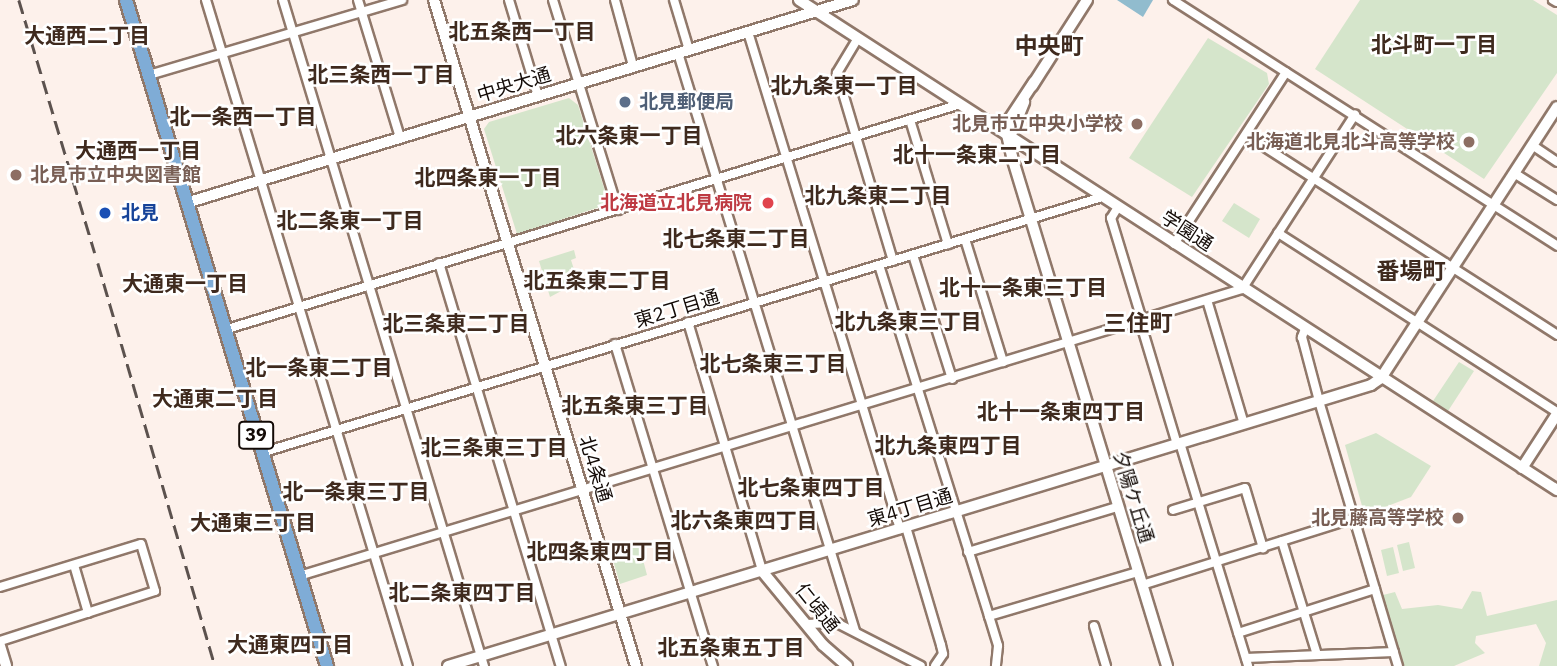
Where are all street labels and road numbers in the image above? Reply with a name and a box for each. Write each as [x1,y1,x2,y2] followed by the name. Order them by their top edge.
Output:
[474,63,554,107] street label: 中央大通
[1157,206,1217,256] street label: 学園通
[632,285,722,333] street label: 東2丁目通
[237,421,275,450] road number: 39
[574,433,616,505] street label: 北4条通
[1108,448,1158,546] street label: 夕陽ケ丘通
[865,484,955,532] street label: 東4丁目通
[790,579,844,637] street label: 仁頃通

